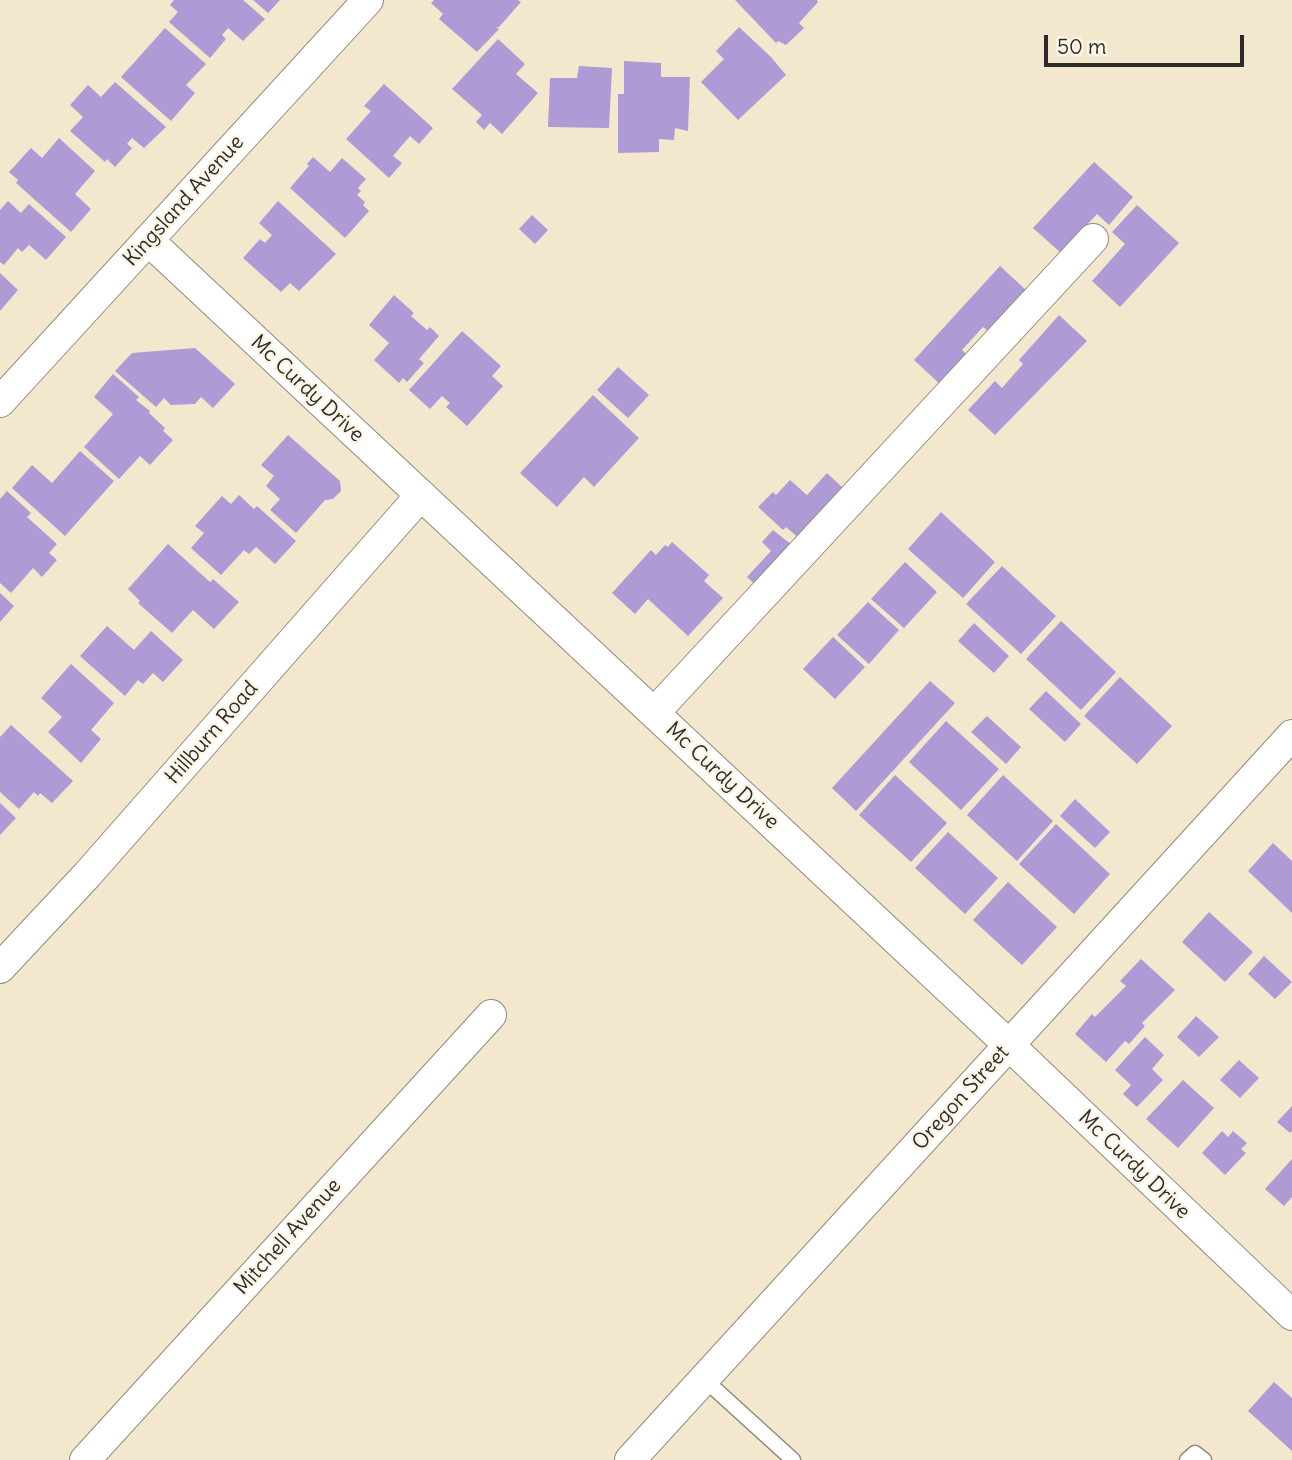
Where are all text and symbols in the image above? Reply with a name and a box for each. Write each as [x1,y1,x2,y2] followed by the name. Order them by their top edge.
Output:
[1047,21,1246,65] scale bar
[1057,33,1106,60] text: 50 m
[119,130,249,272] street label: Kingsland Avenue
[245,330,369,448] street label: Mc Curdy Drive
[160,676,264,790] street label: Hillburn Road
[660,717,784,835] street label: Mc Curdy Drive
[907,1040,1015,1156] street label: Oregon Street
[1073,1105,1195,1225] street label: Mc Curdy Drive
[229,1174,347,1300] street label: Mitchell Avenue

